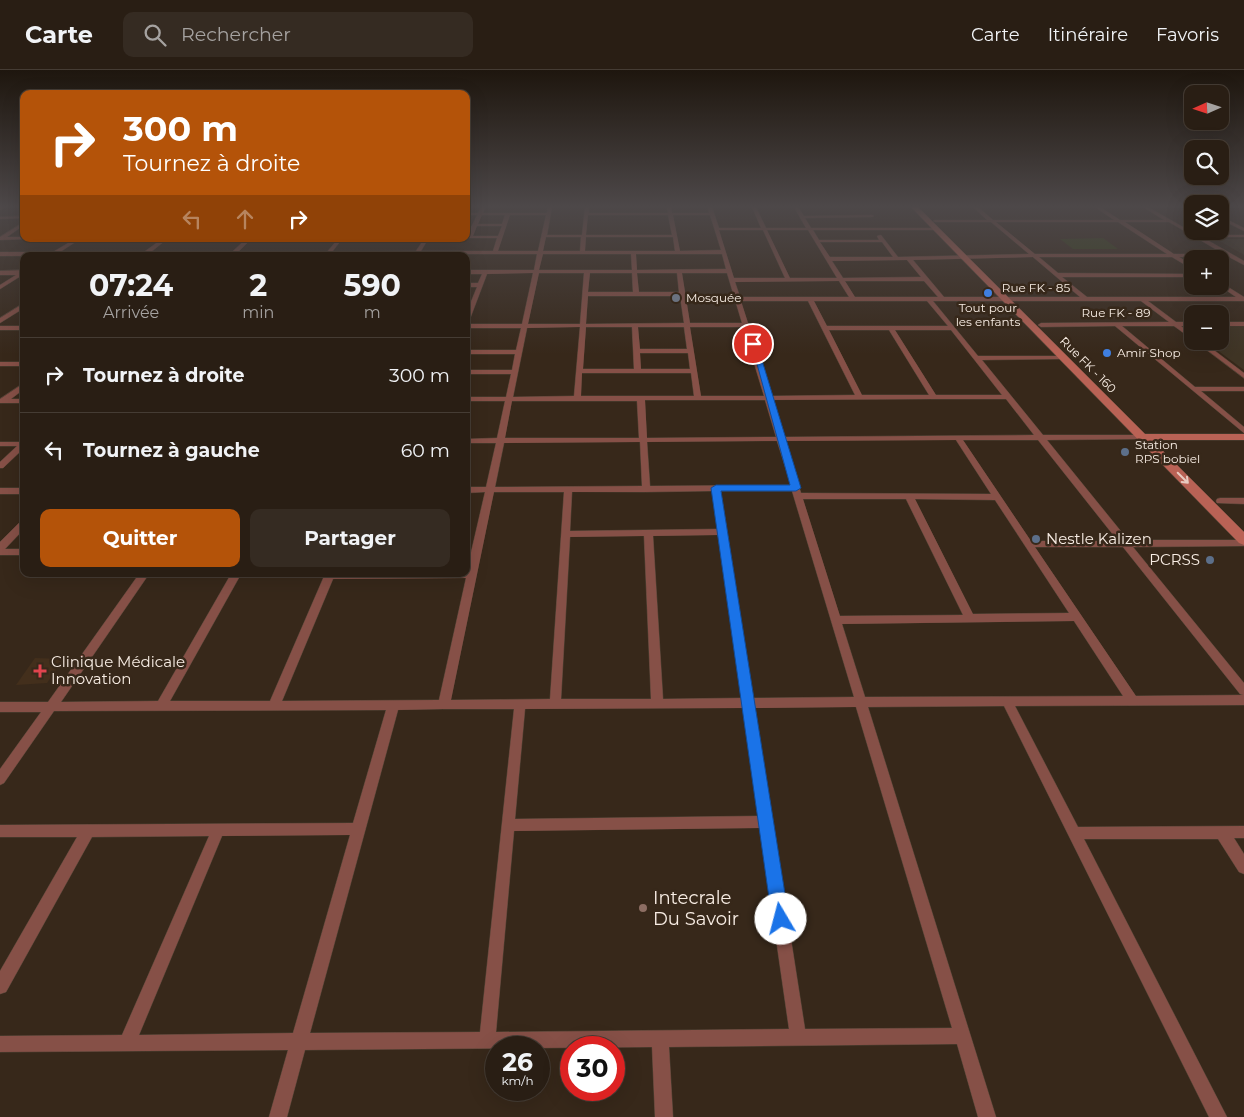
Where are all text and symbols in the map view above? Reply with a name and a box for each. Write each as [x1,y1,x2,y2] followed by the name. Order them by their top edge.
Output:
[123,12,473,57] search box
[25,20,93,49] text: Carte
[141,21,169,49] icon: search
[181,23,291,46] text: Rechercher
[971,24,1020,46] text: Carte
[1048,24,1128,46] text: Itinéraire
[1156,24,1219,46] text: Favoris
[1184,85,1229,130] north arrow
[1184,85,1229,350] map controls
[123,107,238,150] text: 300 m
[40,110,105,175] icon: right
[1184,140,1229,185] button: search
[123,150,300,177] text: Tournez à droite
[1184,195,1229,240] button: layers
[178,205,206,233] icon: left
[231,205,259,233] icon: ahead
[284,205,312,233] icon: right
[1184,250,1229,295] button: +
[89,267,173,304] text: 07:24
[250,267,267,304] text: 2
[344,267,401,304] text: 590
[1002,280,1070,295] street label: Rue FK - 85
[982,287,994,299] marker: Tout pour les enfants
[686,290,742,305] place label: Mosquée
[670,292,682,304] marker: Mosquée
[956,300,1020,329] place label: Tout pour les enfants
[103,303,159,322] text: Arrivée
[242,303,274,322] text: min
[364,303,381,322] text: m
[1081,305,1151,320] street label: Rue FK - 89
[1184,305,1229,350] button: −
[732,323,774,365] pin
[739,330,767,358] icon: arrive
[1057,333,1120,396] street label: Rue FK - 160
[1117,345,1181,360] place label: Amir Shop
[1101,347,1113,359] marker: Amir Shop
[40,361,68,389] icon: right
[83,364,244,387] text: Tournez à droite
[389,364,450,387] text: 300 m
[40,436,68,464] icon: left
[1135,437,1200,466] place label: Station RPS bobiel
[83,439,260,462] text: Tournez à gauche
[401,439,450,462] text: 60 m
[1119,446,1131,458] marker: Station RPS bobiel
[1177,471,1189,484] one-way arrow
[40,509,240,567] button: Quitter
[250,509,450,567] button: Partager
[1046,529,1152,548] place label: Nestle Kalizen
[1030,533,1042,545] marker: Nestle Kalizen
[1149,550,1200,569] place label: PCRSS
[1204,554,1216,566] marker: PCRSS
[51,652,185,688] place label: Clinique Médicale Innovation
[33,664,47,678] marker: Clinique Médicale Innovation
[653,887,739,930] place label: Intecrale Du Savoir
[754,892,806,944] position arrow
[637,902,649,914] marker: Intecrale Du Savoir
[560,1036,625,1101] speed limit sign: 30
[502,1047,533,1077] text: 26
[501,1073,534,1088] text: km/h

